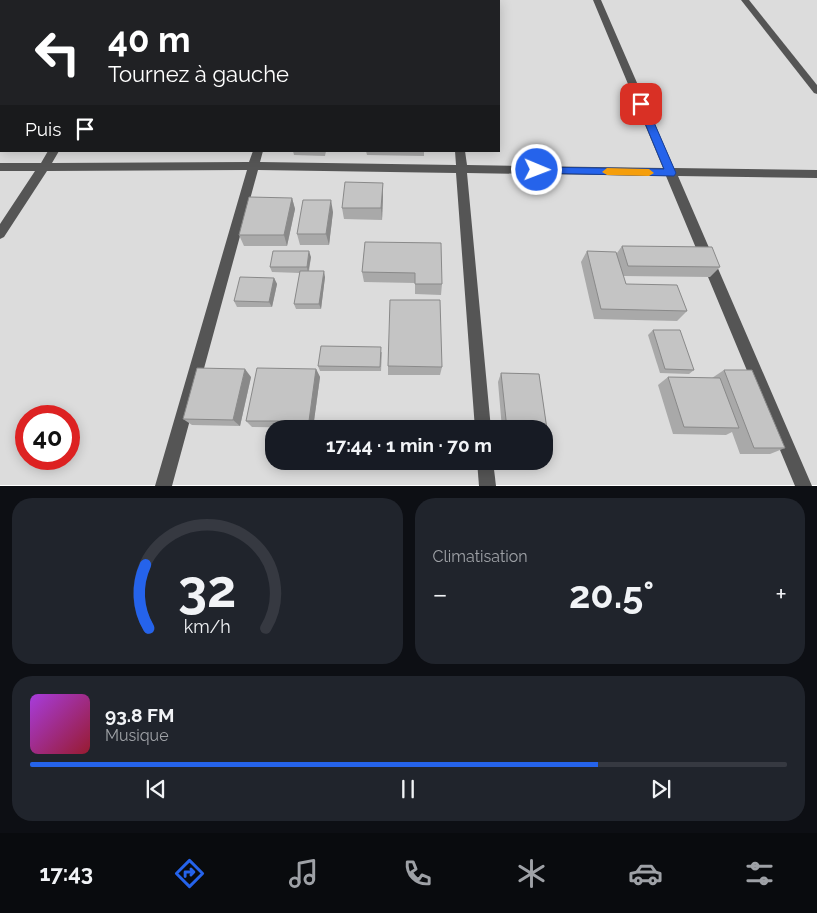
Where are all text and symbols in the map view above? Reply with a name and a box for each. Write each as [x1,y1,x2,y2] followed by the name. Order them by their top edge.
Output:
[108,19,190,60] text: 40 m
[25,20,90,85] icon: left
[108,61,289,87] text: Tournez à gauche
[620,83,662,125] pin
[627,90,655,118] icon: arrive
[71,115,99,143] icon: arrive
[25,118,61,140] text: Puis
[510,143,562,195] position arrow
[15,405,80,470] speed limit sign: 40
[326,434,492,456] text: 17:44 · 1 min · 70 m
[433,547,528,566] text: Climatisation
[178,558,236,619] text: 32
[569,572,654,617] text: 20.5°
[433,578,448,611] text: −
[775,578,787,611] text: +
[184,616,231,637] text: km/h
[105,704,174,726] text: 93.8 FM
[105,726,169,745] text: Musique
[142,775,170,803] icon: previous
[394,775,422,803] icon: pause
[647,775,675,803] icon: next
[172,856,207,891] icon: directions
[286,856,321,891] icon: music
[400,856,435,891] icon: phone
[514,856,549,891] icon: climate
[628,856,663,891] icon: car
[742,856,777,891] icon: filters
[40,860,93,886] text: 17:43

